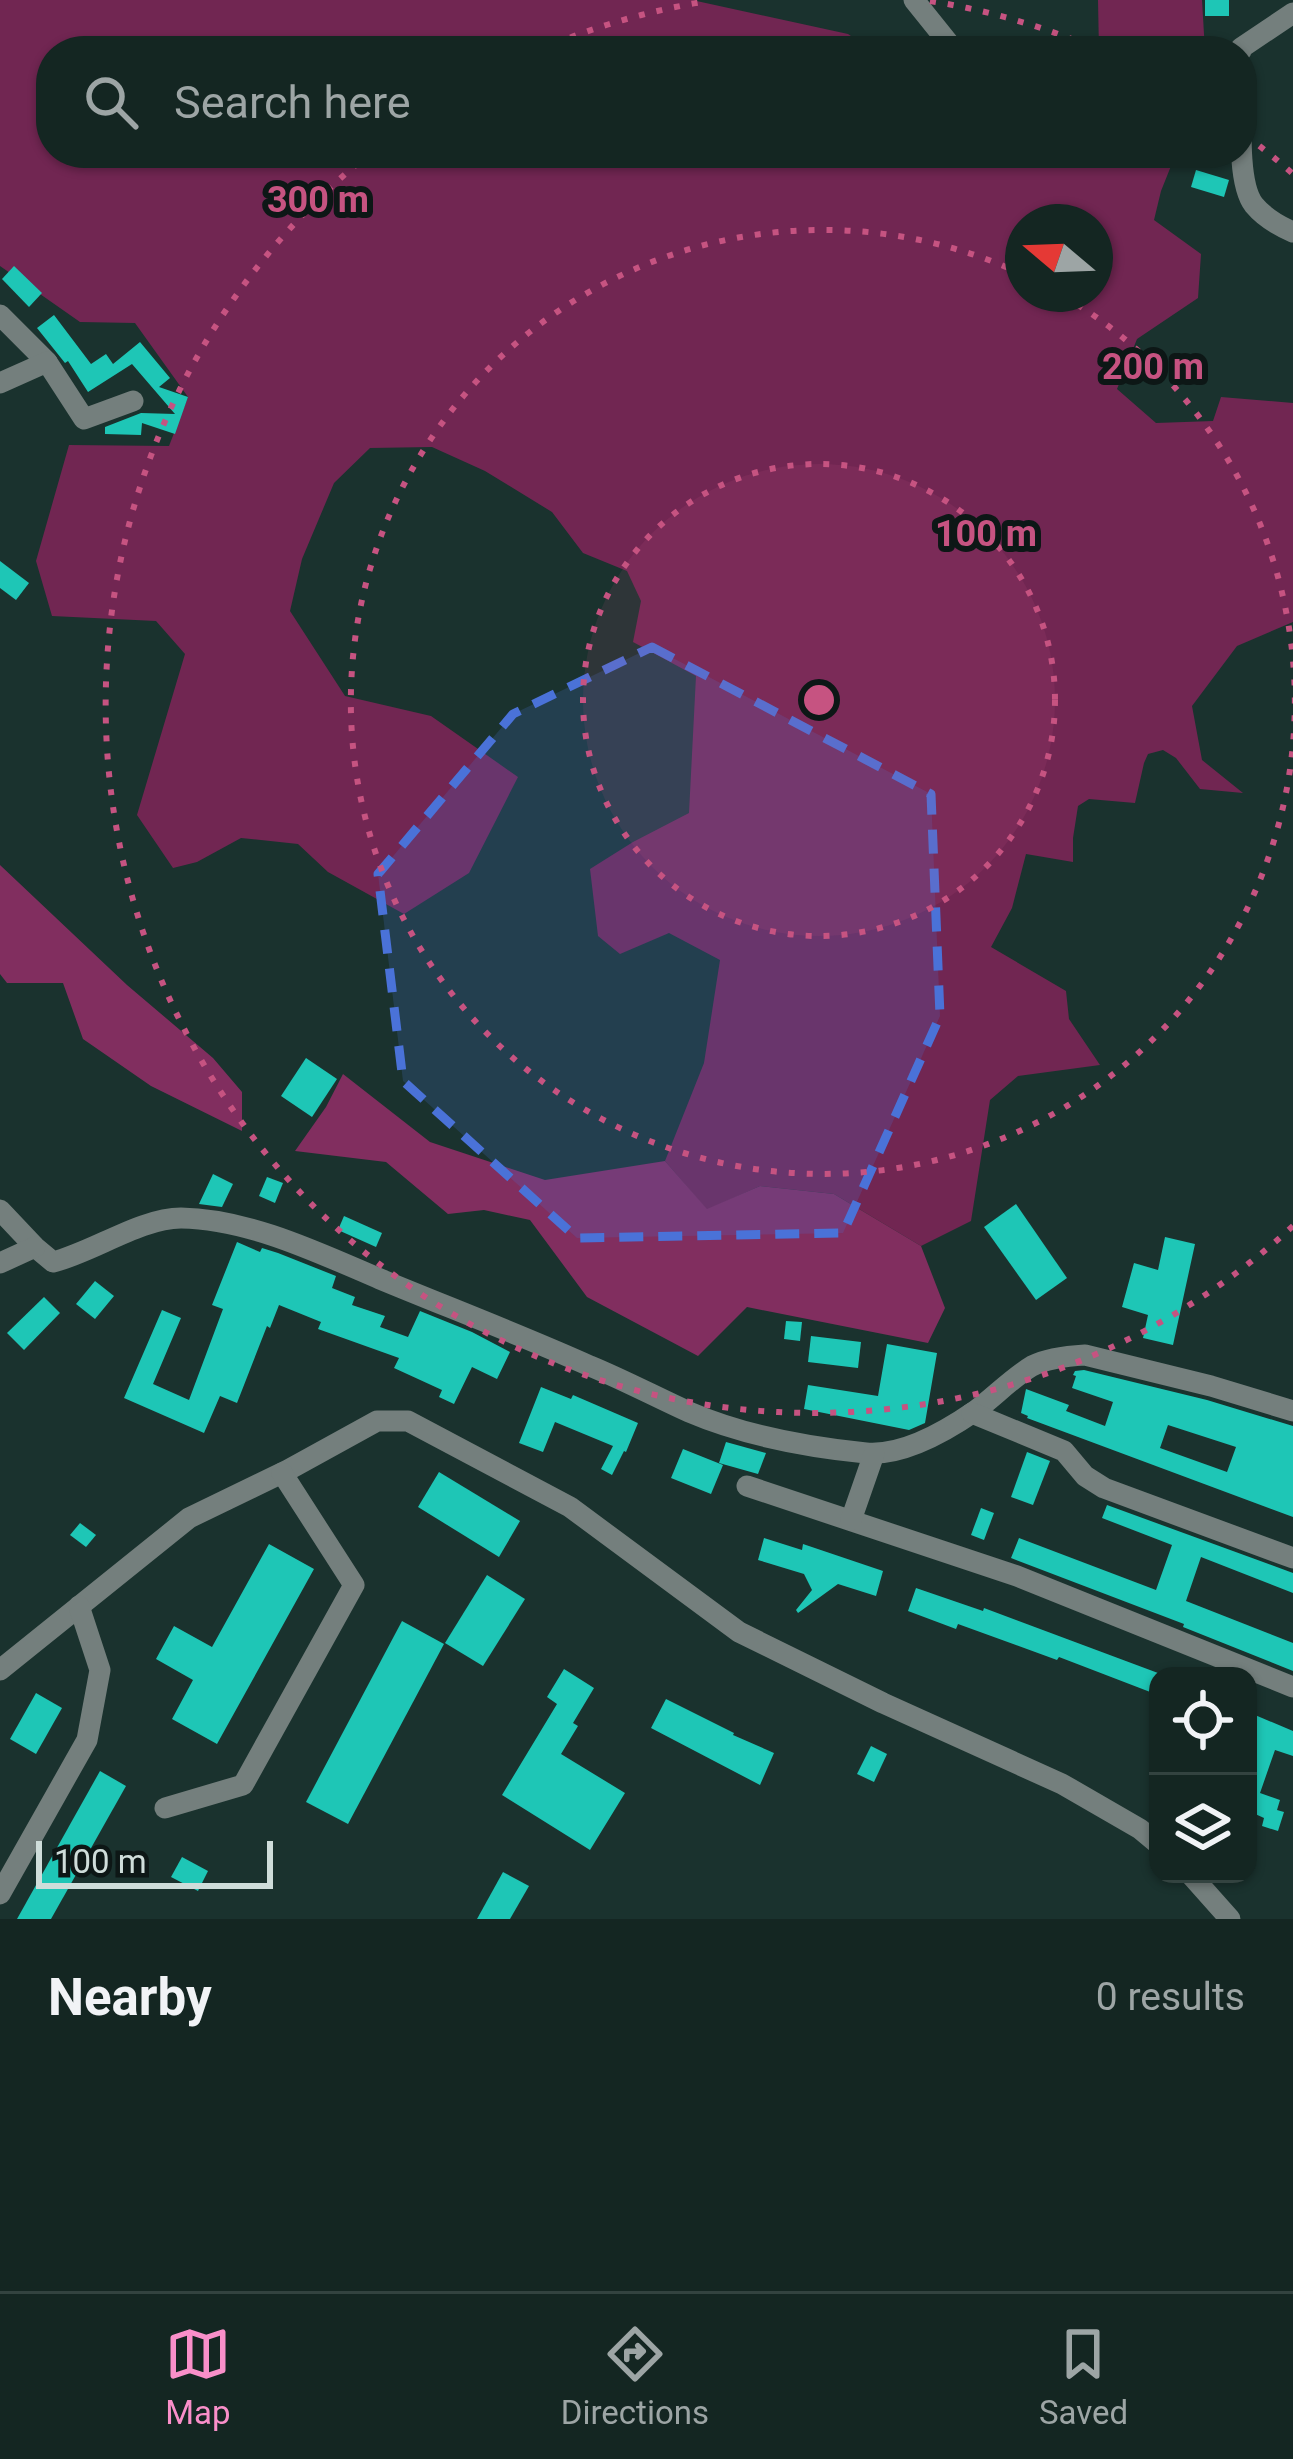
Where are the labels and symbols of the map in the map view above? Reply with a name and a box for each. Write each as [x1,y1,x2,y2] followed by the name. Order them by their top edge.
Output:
[267,179,369,221] text: 300 m
[1005,204,1113,312] north arrow
[1102,346,1204,388] text: 200 m
[935,513,1037,555] text: 100 m
[798,679,840,721] centre of rings
[36,1835,273,1888] scale bar

